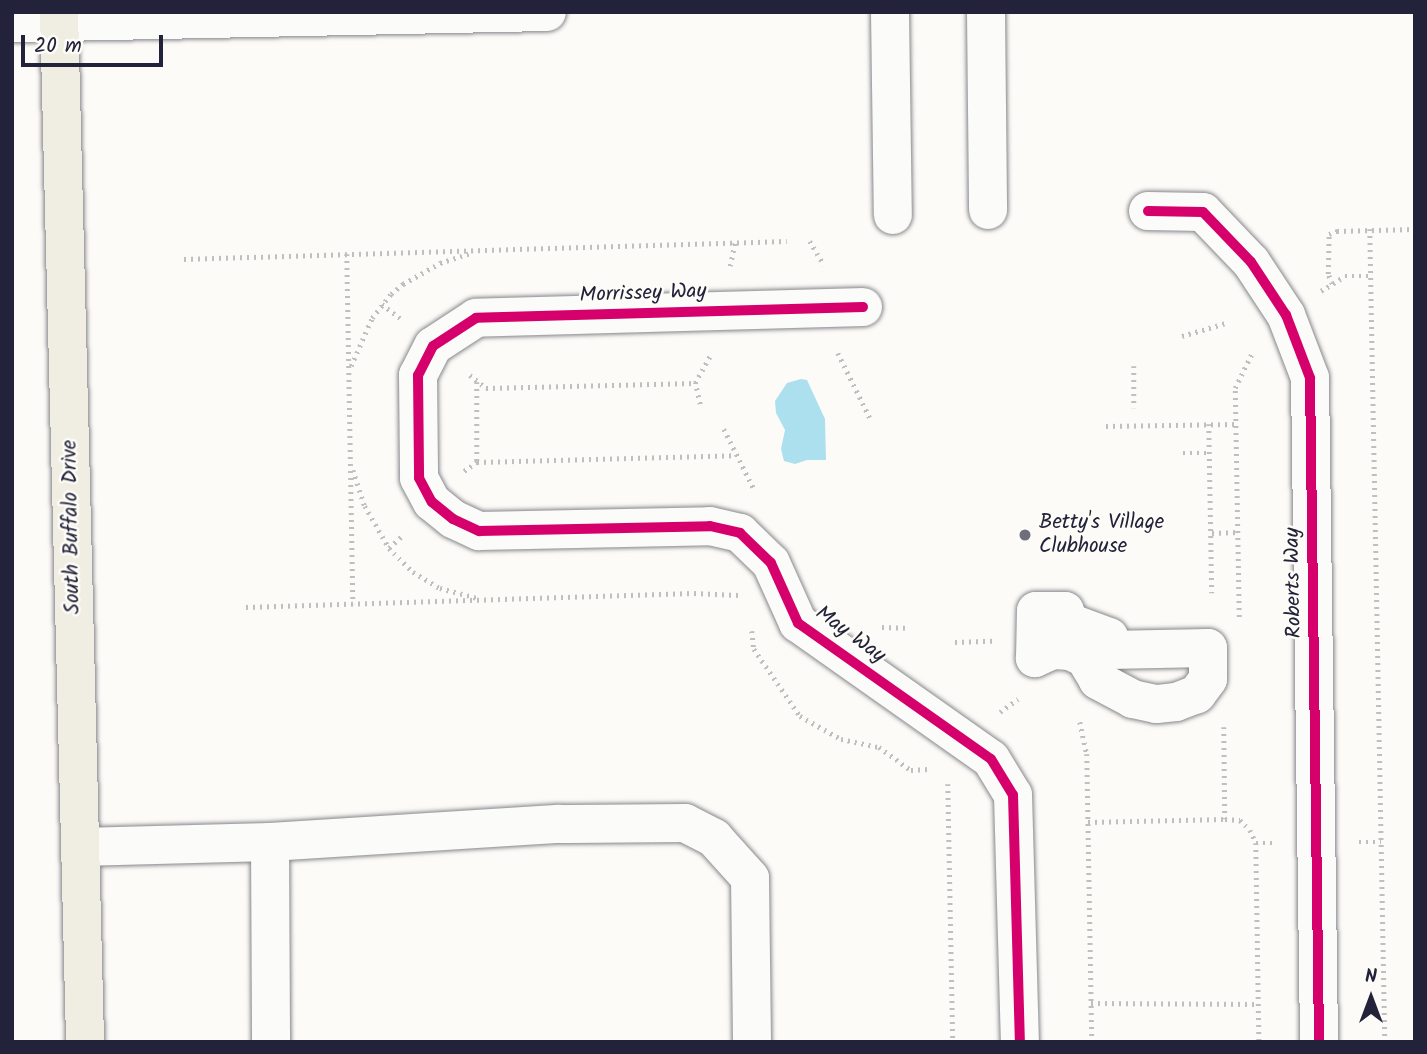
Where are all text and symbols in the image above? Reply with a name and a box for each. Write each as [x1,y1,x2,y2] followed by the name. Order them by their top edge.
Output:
[24,21,166,65] scale bar
[34,30,82,63] text: 20 m
[579,279,707,309] street label: Morrissey Way
[58,440,86,614] street label: South Buffalo Drive
[1039,510,1164,560] place label: Betty's Village Clubhouse
[1017,527,1033,543] marker: Betty's Village Clubhouse
[1280,527,1308,639] street label: Roberts Way
[810,601,890,669] street label: May Way
[1365,962,1377,992] text: N
[1336,963,1406,1033] north arrow

